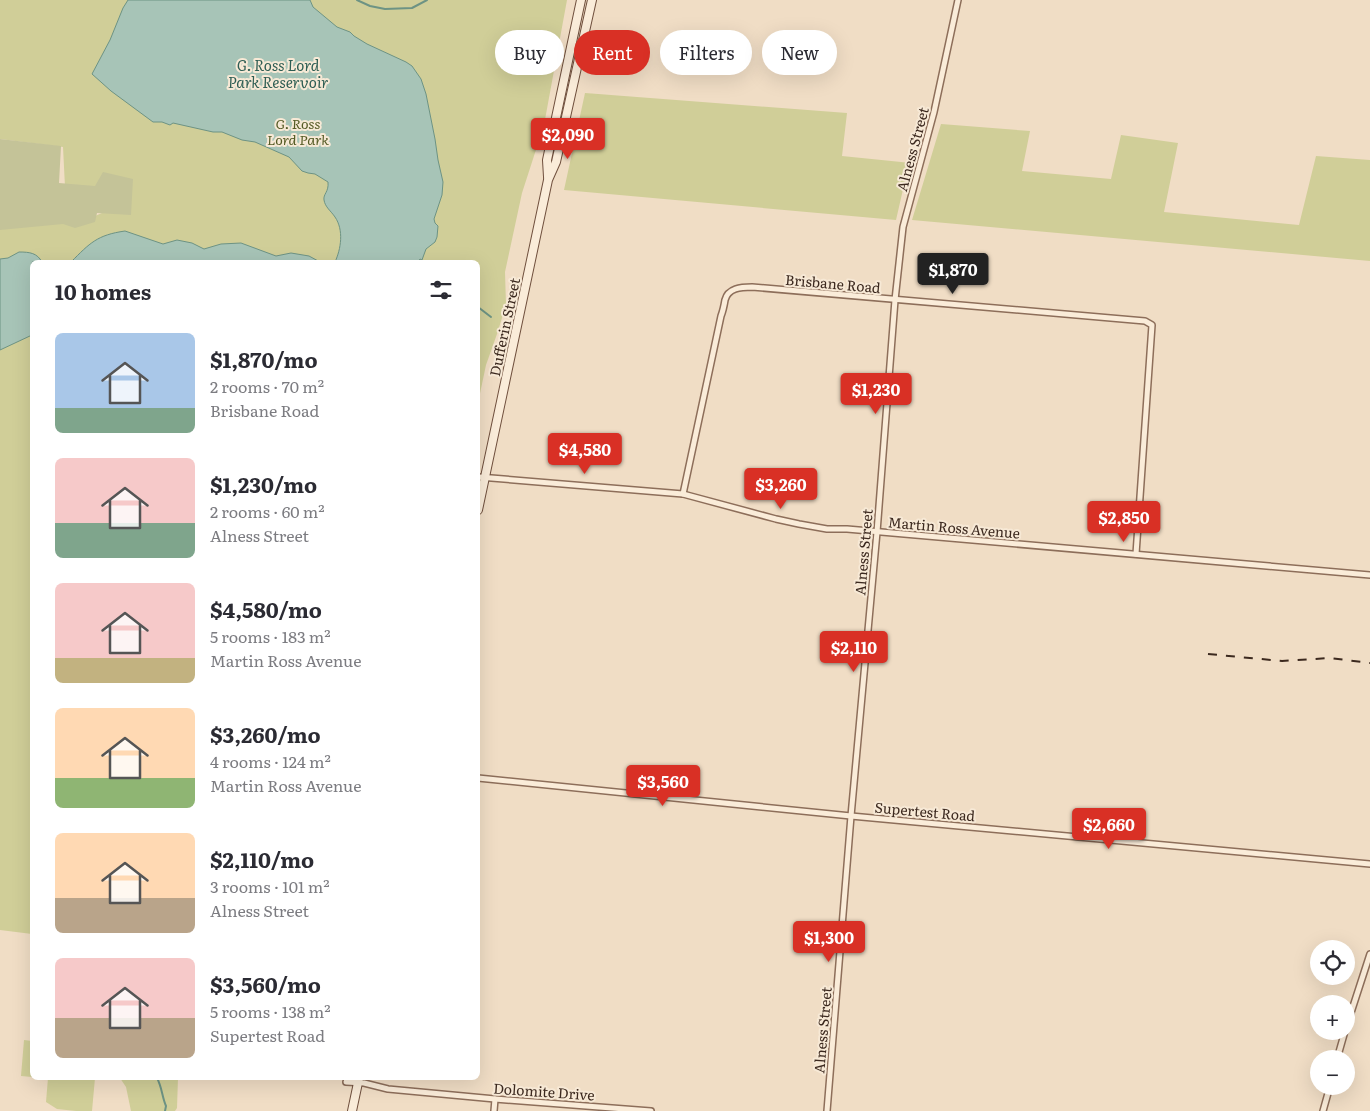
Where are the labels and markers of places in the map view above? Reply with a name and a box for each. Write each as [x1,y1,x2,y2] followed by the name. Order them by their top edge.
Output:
[527,118,609,160] pin: $2,090
[912,252,994,295] pin: $1,870
[835,372,917,415] pin: $1,230
[544,432,626,475] pin: $4,580
[740,468,822,510] pin: $3,260
[1083,500,1165,543] pin: $2,850
[813,630,895,673] pin: $2,110
[622,764,704,807] pin: $3,560
[1068,808,1150,850] pin: $2,660
[788,920,870,963] pin: $1,300

